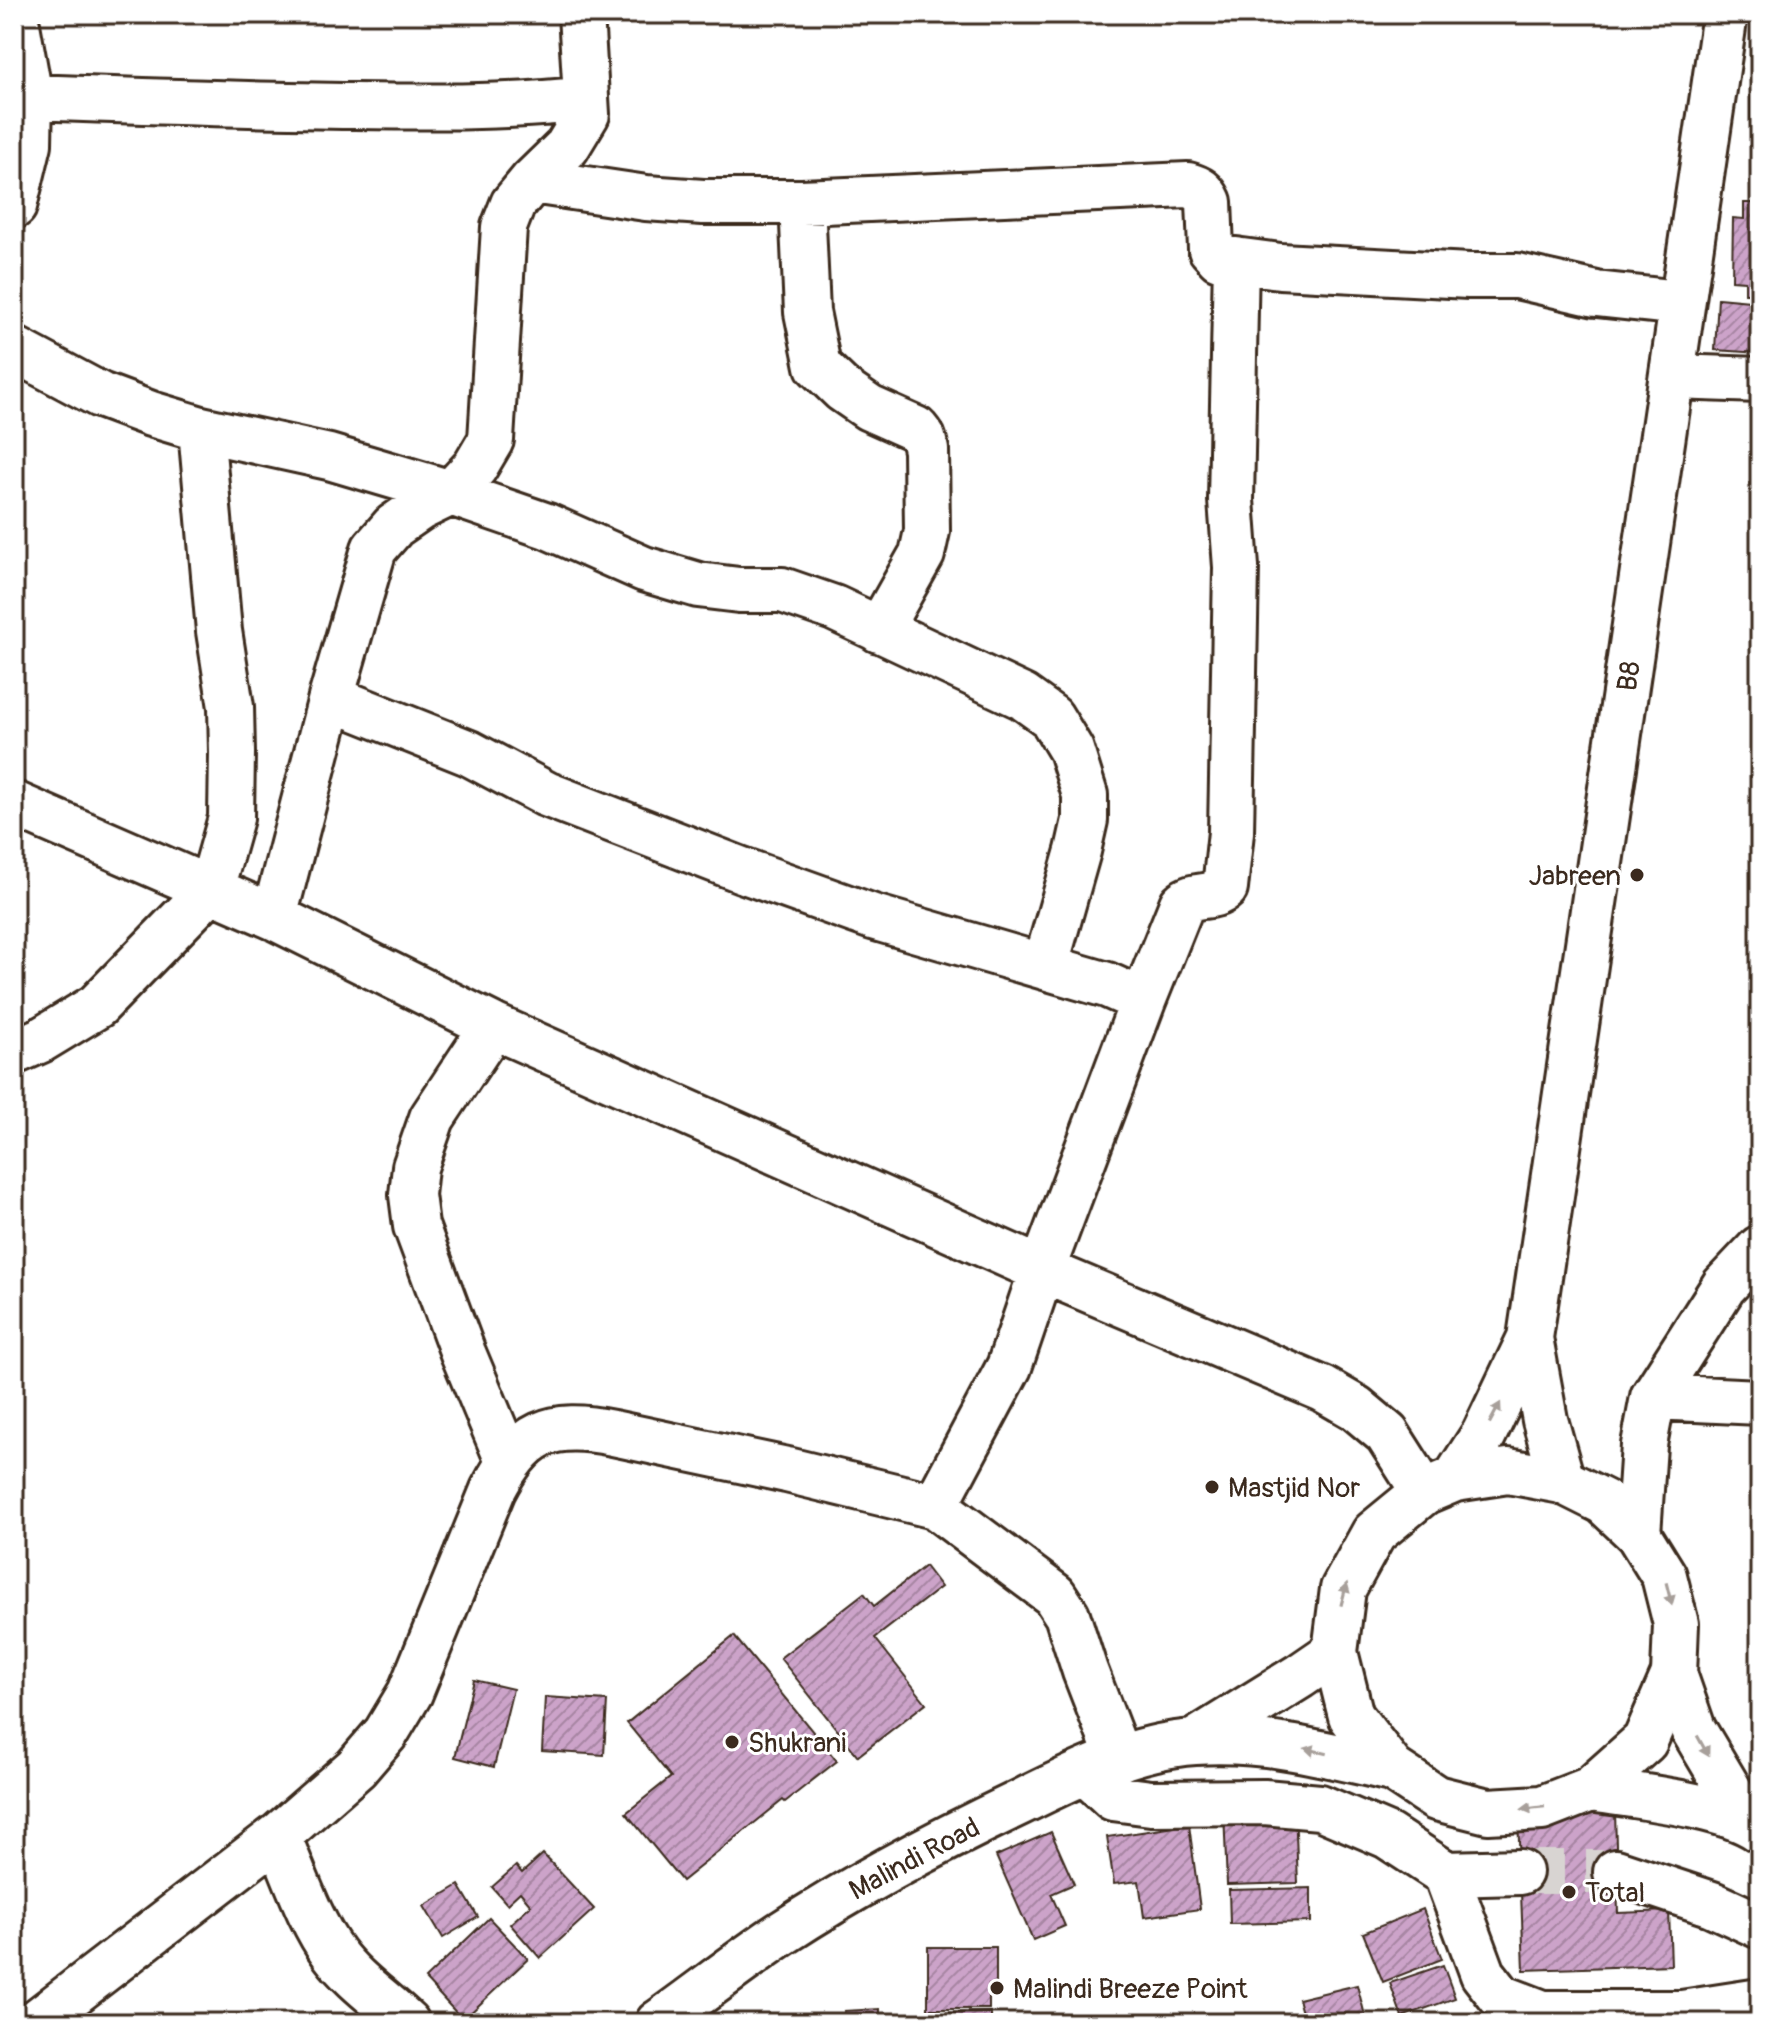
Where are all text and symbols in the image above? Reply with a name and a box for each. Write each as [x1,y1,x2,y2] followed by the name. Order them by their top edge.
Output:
[1610,659,1649,693] street label: B8
[1528,859,1621,894] place label: Jabreen
[1628,866,1646,884] marker: Jabreen
[1488,1402,1502,1424] one-way arrow
[1228,1471,1360,1506] place label: Mastjid Nor
[1203,1478,1221,1496] marker: Mastjid Nor
[1338,1581,1350,1606] one-way arrow
[1663,1581,1675,1606] one-way arrow
[748,1726,846,1761] place label: Shukrani
[723,1733,741,1751] marker: Shukrani
[1696,1735,1710,1757] one-way arrow
[1303,1745,1328,1757] one-way arrow
[1520,1801,1545,1814] one-way arrow
[843,1810,986,1908] street label: Malindi Road
[1585,1876,1645,1911] place label: Total
[1560,1883,1578,1901] marker: Total
[1013,1972,1248,2007] place label: Malindi Breeze Point
[988,1979,1006,1997] marker: Malindi Breeze Point

